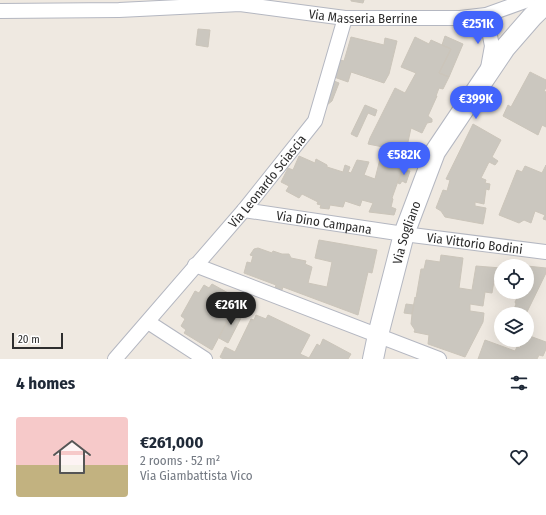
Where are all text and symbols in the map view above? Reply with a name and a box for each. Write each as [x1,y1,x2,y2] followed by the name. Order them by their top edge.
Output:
[308,6,417,26] street label: Via Masseria Berrine
[450,11,506,45] pin: €251K
[462,16,494,31] text: €251K
[448,86,504,120] pin: €399K
[459,91,493,106] text: €399K
[225,132,309,230] street label: Via Leonardo Sciascia
[376,142,432,176] pin: €582K
[387,147,421,162] text: €582K
[389,198,423,265] street label: Via Sogliano
[275,207,373,237] street label: Via Dino Campana
[426,229,523,256] street label: Via Vittorio Bodini
[494,259,534,347] map controls
[494,259,534,299] button: locate
[203,292,259,326] pin: €261K
[215,297,247,312] text: €261K
[494,307,534,347] button: layers
[12,331,63,350] scale bar
[18,333,40,346] text: 20 m
[508,372,530,394] icon: filters
[16,373,75,394] text: 4 homes
[140,432,203,453] text: €261,000
[48,433,96,481] icon: home
[508,446,530,468] icon: heart
[140,453,220,468] text: 2 rooms · 52 m²
[140,468,253,483] text: Via Giambattista Vico

